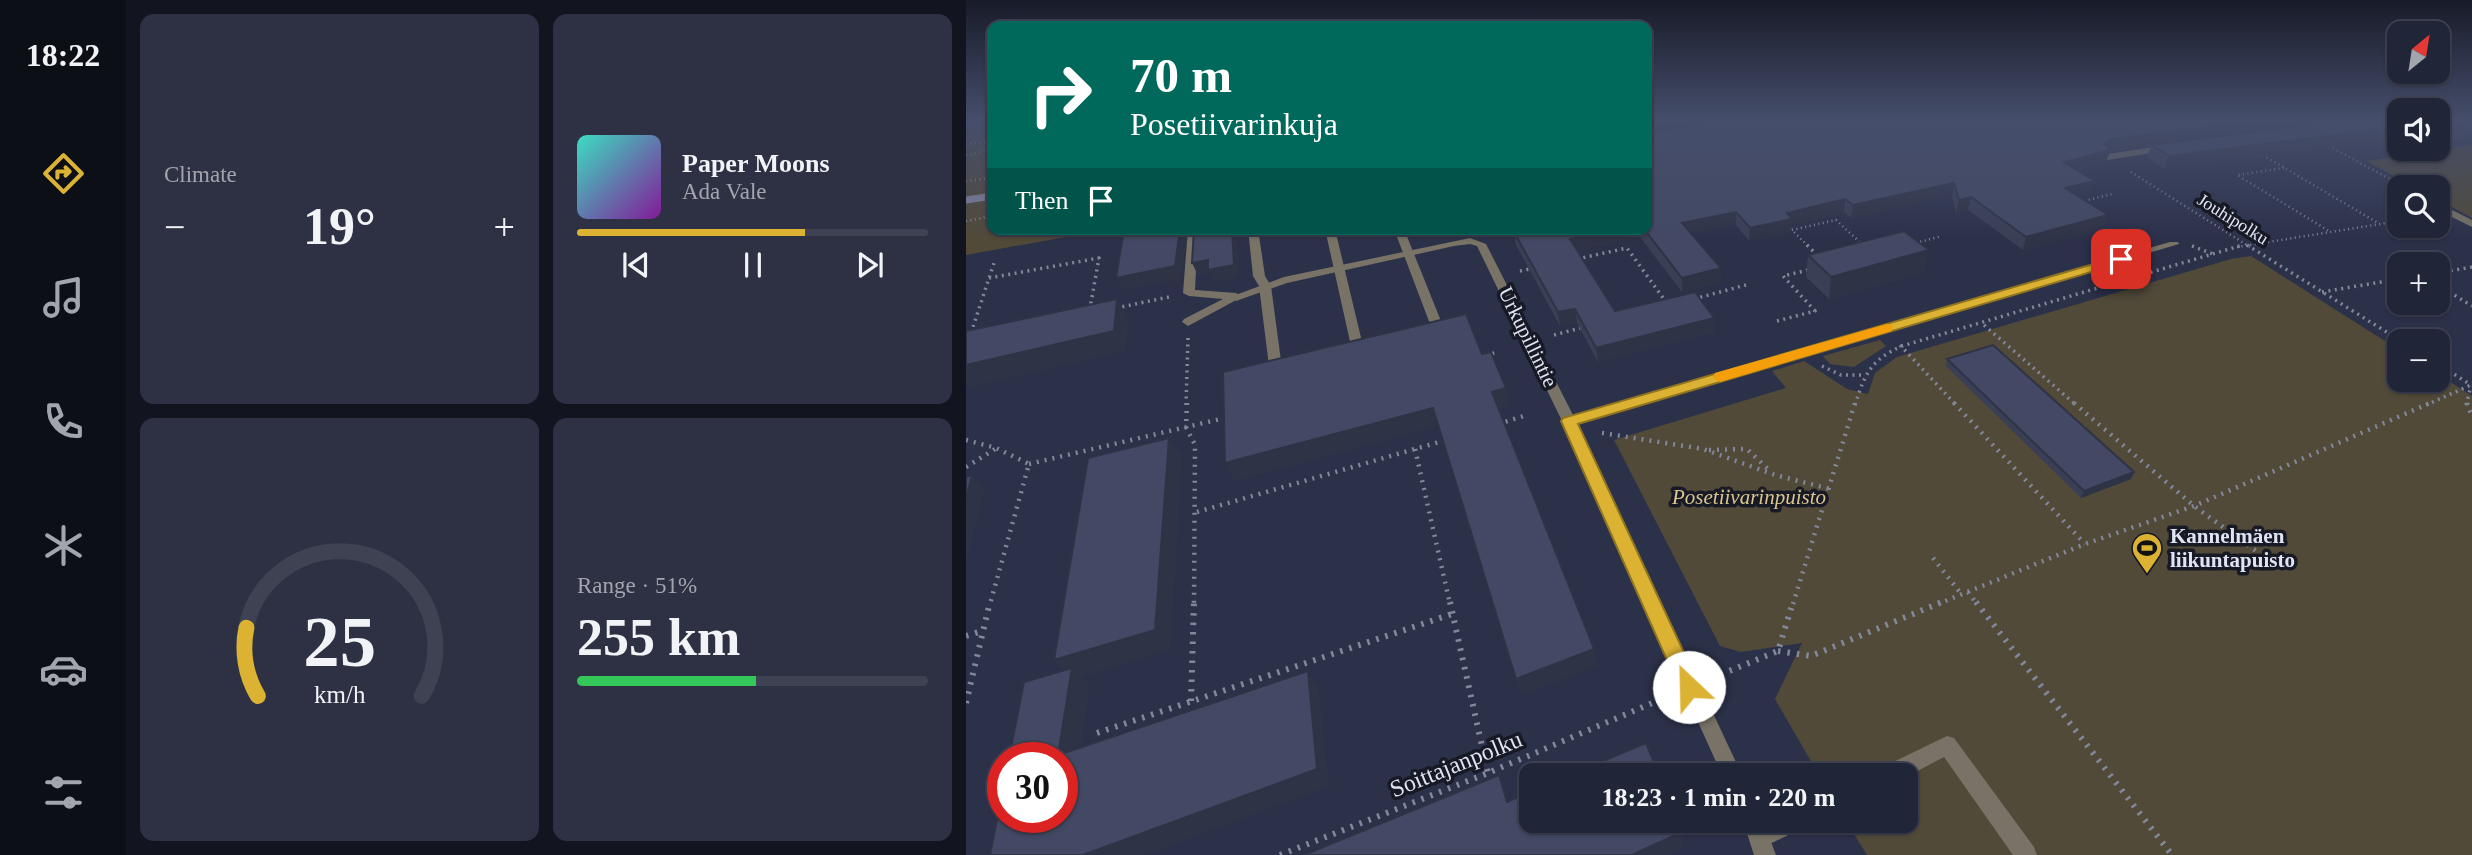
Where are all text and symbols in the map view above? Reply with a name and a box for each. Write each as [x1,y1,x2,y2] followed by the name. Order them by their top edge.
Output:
[2387,21,2450,84] north arrow
[2387,21,2450,392] map controls
[26,37,100,73] text: 18:22
[1130,48,1232,103] text: 70 m
[1015,49,1106,140] icon: right
[2387,98,2450,161] button: sound
[1130,106,1338,142] text: Posetiivarinkuja
[39,149,88,198] icon: directions
[682,149,830,178] text: Paper Moons
[164,162,237,187] text: Climate
[2387,175,2450,238] button: search
[682,179,767,204] text: Ada Vale
[1082,182,1120,220] icon: arrive
[1015,186,1068,215] text: Then
[2194,189,2272,249] street label: Jouhipolku
[303,198,376,255] text: 19°
[164,206,185,248] text: −
[494,206,515,248] text: +
[2091,229,2151,289] pin
[2102,240,2140,278] icon: arrive
[617,246,655,284] icon: previous
[734,246,772,284] icon: pause
[851,246,889,284] icon: next
[2387,252,2450,315] button: +
[39,273,88,322] icon: music
[1493,283,1563,391] street label: Urkupillintie
[2387,329,2450,392] button: −
[39,397,88,446] icon: phone
[1671,485,1826,509] park label: Posetiivarinpuisto
[39,521,88,570] icon: climate
[2170,524,2295,572] place label: Kannelmäen liikuntapuisto
[2130,531,2164,575] sports icon: Kannelmäen liikuntapuisto
[577,573,697,598] text: Range · 51%
[303,601,376,682] text: 25
[577,609,740,666] text: 255 km
[39,645,88,694] icon: car
[1652,650,1726,724] position arrow
[314,680,366,707] text: km/h
[1386,726,1526,802] street label: Soittajanpolku
[987,742,1078,833] speed limit sign: 30
[39,768,88,817] icon: filters
[1602,783,1836,812] text: 18:23 · 1 min · 220 m

